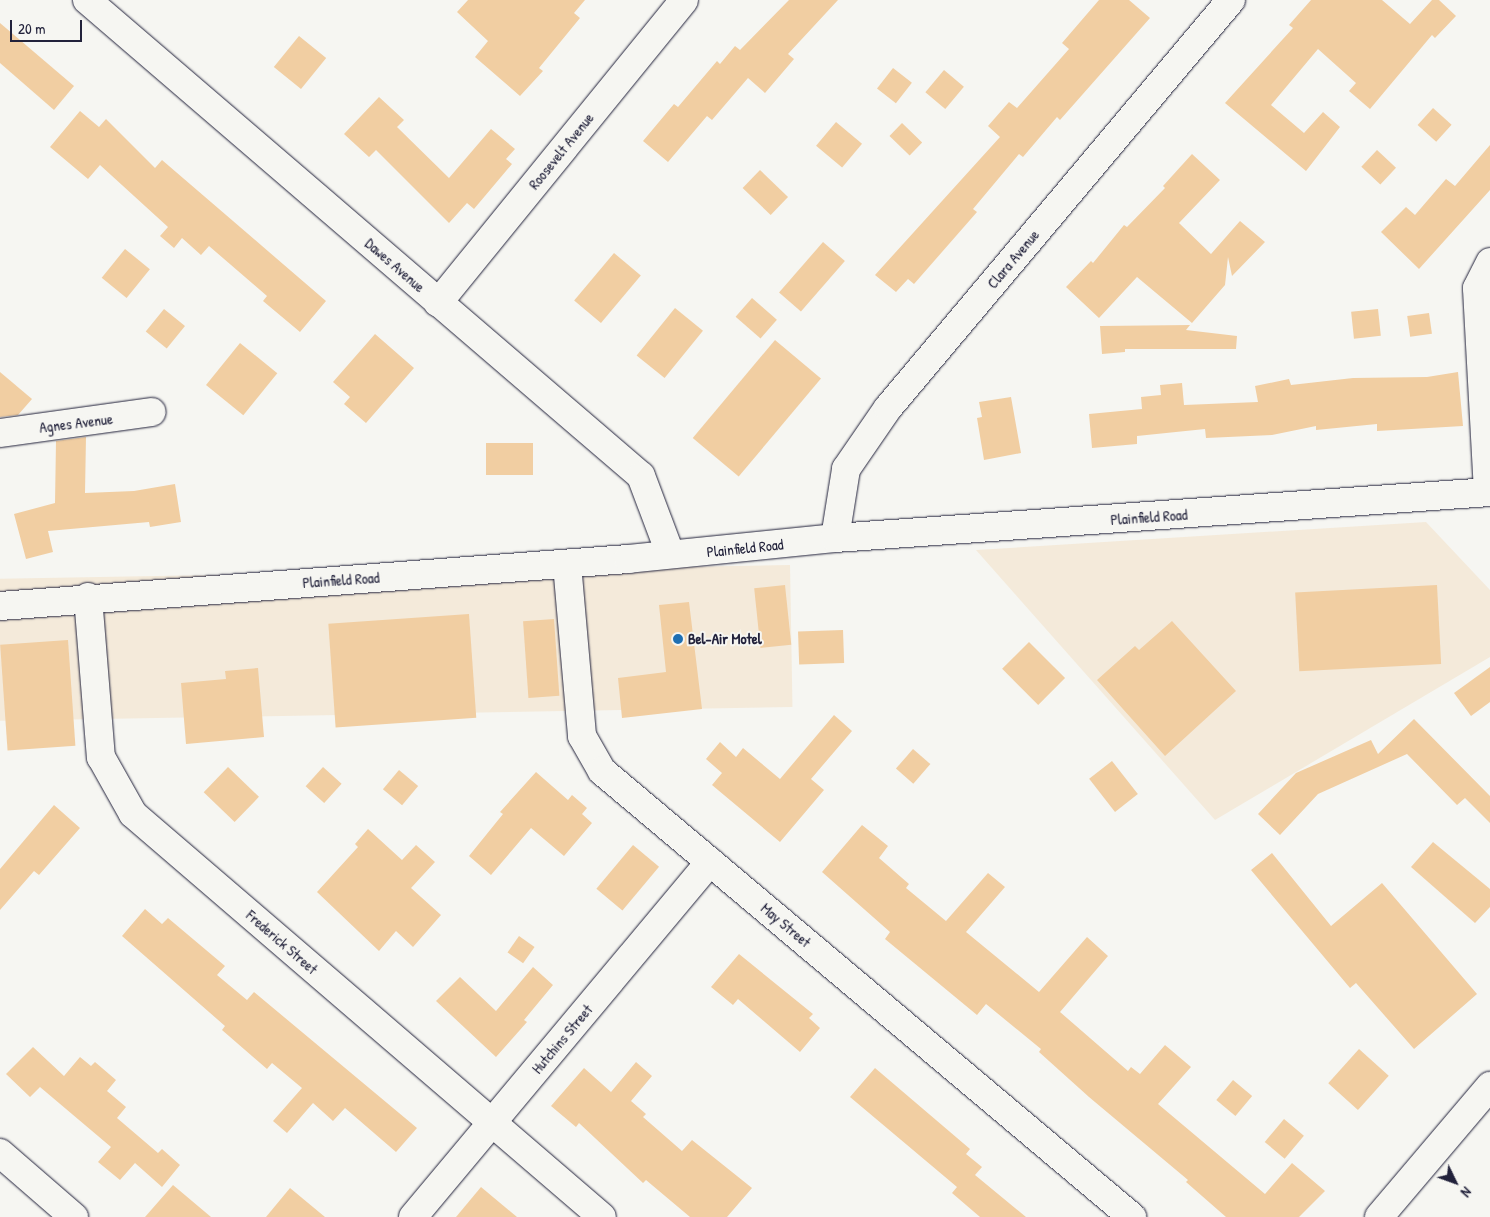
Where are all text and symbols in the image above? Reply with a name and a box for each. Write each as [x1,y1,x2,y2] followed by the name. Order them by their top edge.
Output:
[12,10,85,42] scale bar
[18,18,45,39] text: 20 m
[525,109,597,193] street label: Roosevelt Avenue
[983,226,1043,292] street label: Clara Avenue
[361,234,429,296] street label: Dawes Avenue
[38,410,114,436] street label: Agnes Avenue
[1110,505,1188,529] street label: Plainfield Road
[706,535,784,561] street label: Plainfield Road
[302,568,380,592] street label: Plainfield Road
[688,630,762,648] place label: Bel-Air Motel
[672,633,684,645] marker: Bel-Air Motel
[757,899,815,951] street label: May Street
[243,906,321,978] street label: Frederick Street
[528,1001,596,1077] street label: Hutchins Street
[1430,1157,1480,1207] north arrow
[1457,1183,1476,1201] text: N

